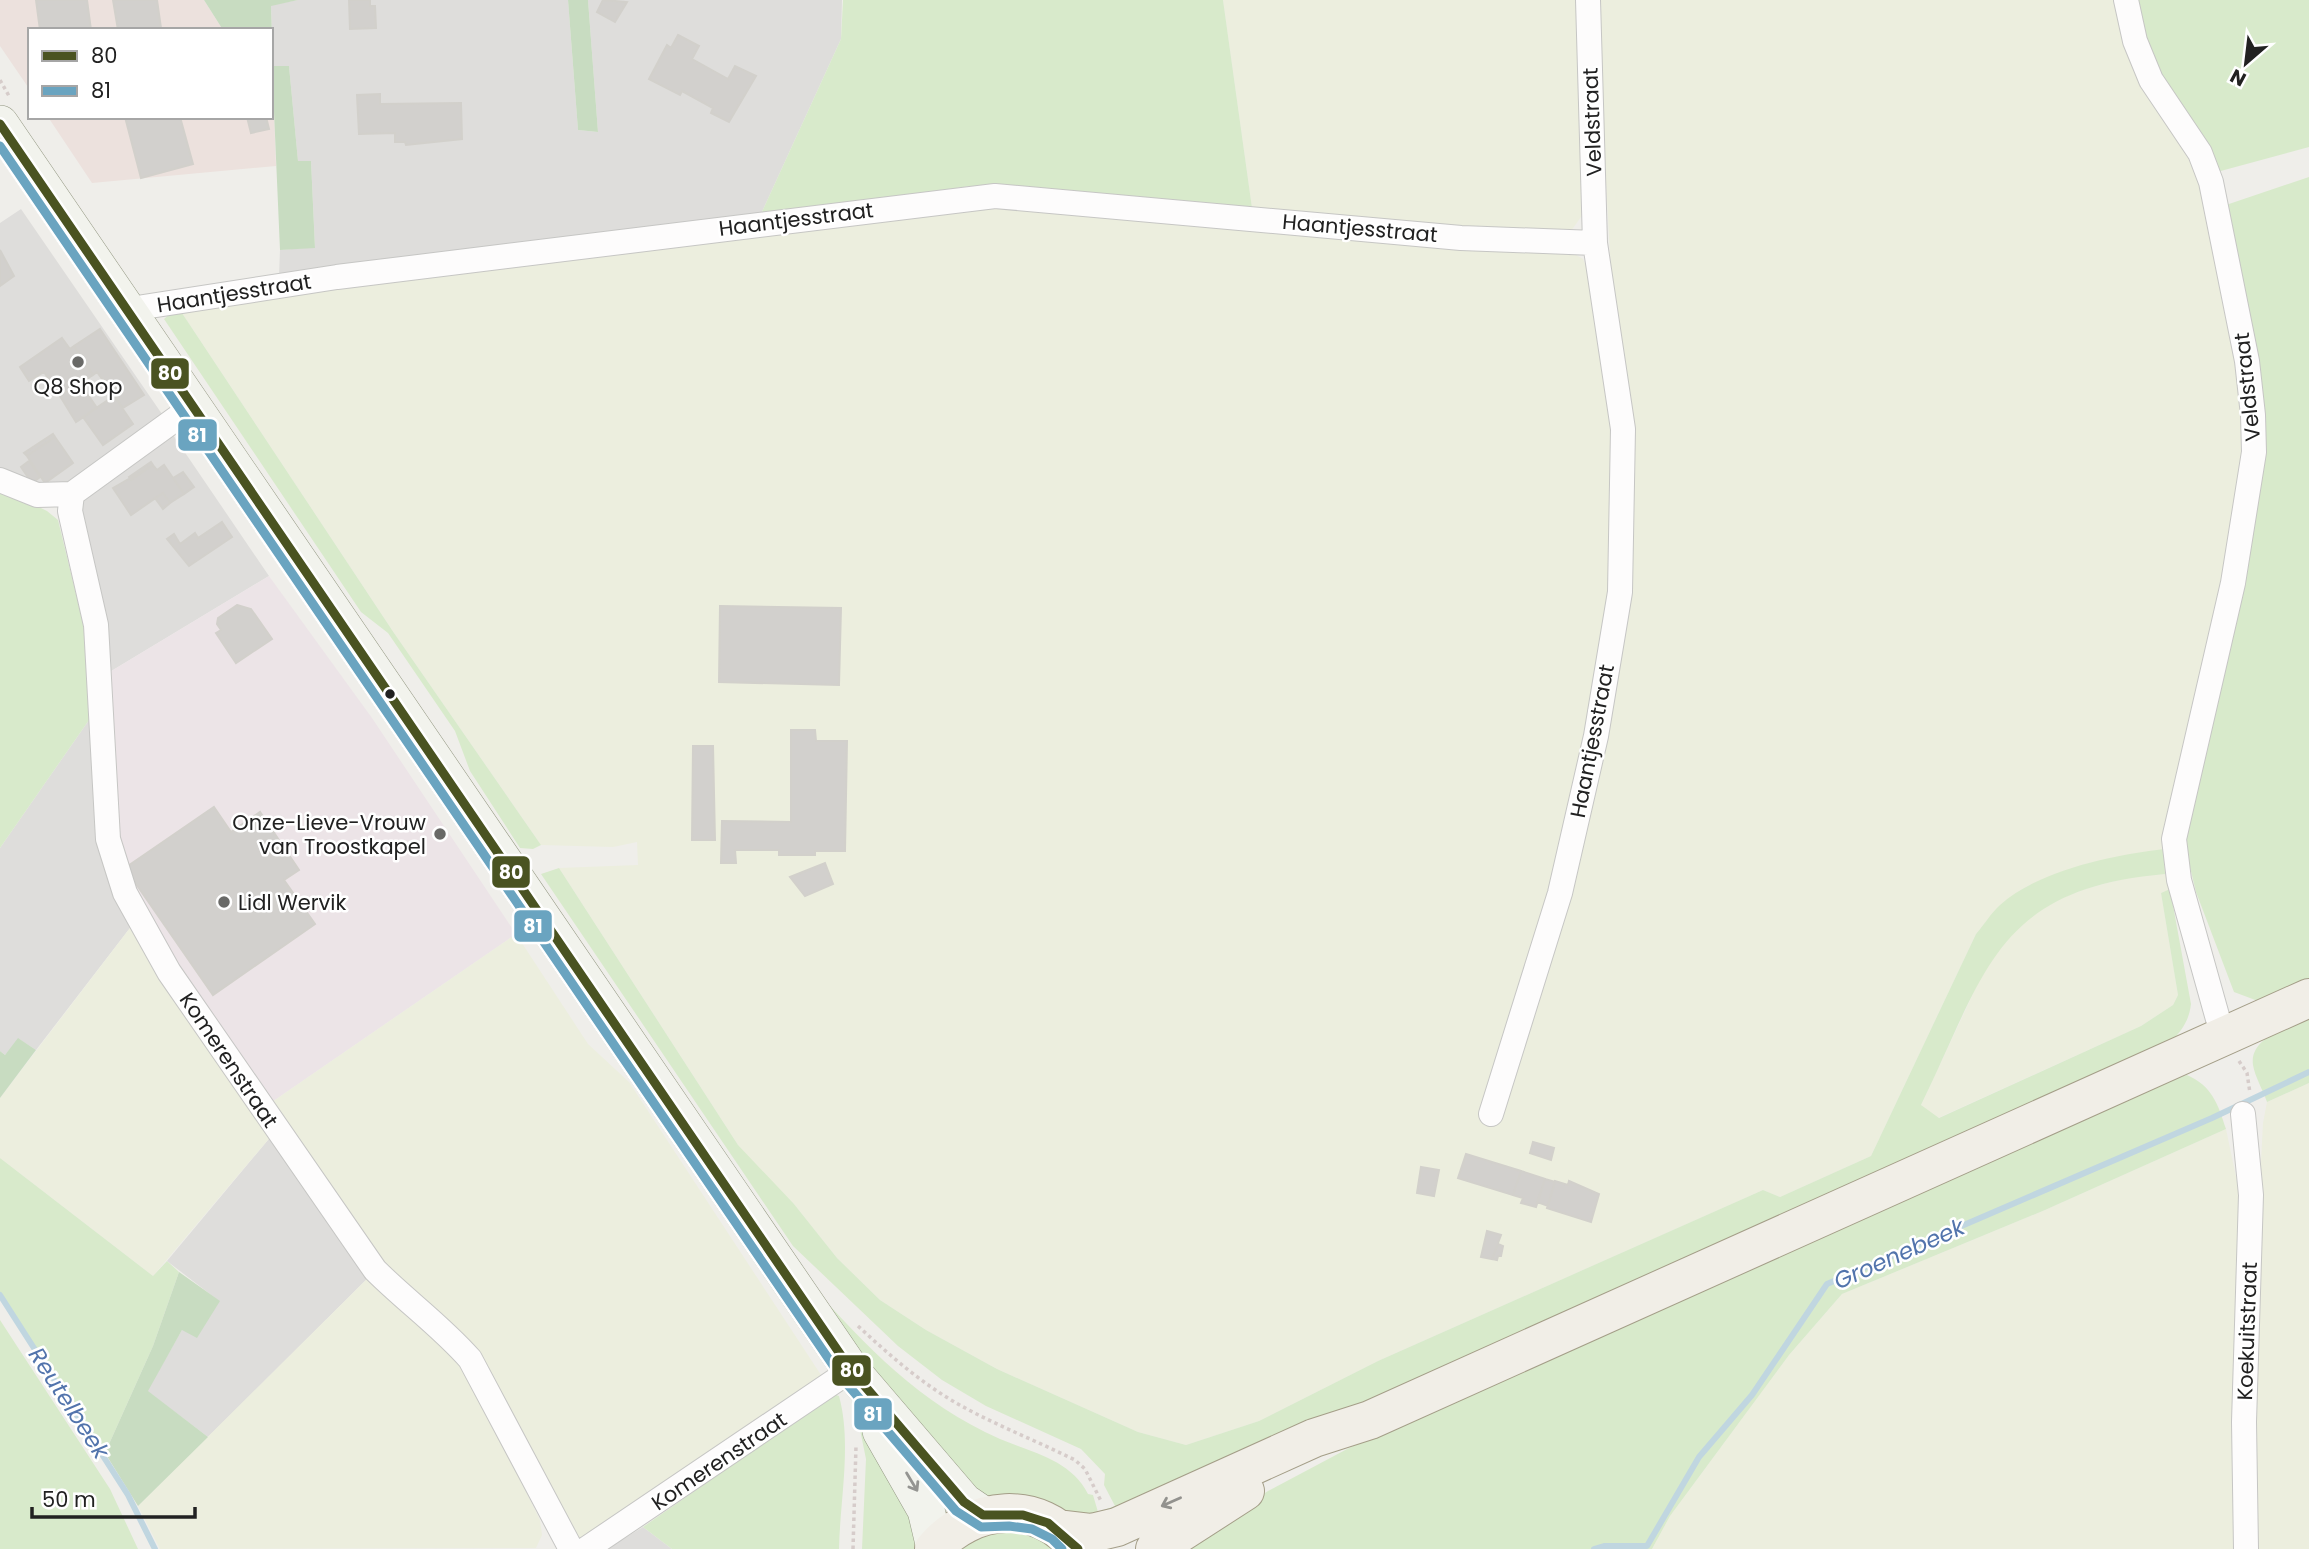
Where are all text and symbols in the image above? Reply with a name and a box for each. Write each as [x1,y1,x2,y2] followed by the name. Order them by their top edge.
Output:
[28,28,273,119] legend
[2211,28,2281,98] north arrow
[91,41,117,70] text: 80
[2226,62,2251,93] text: N
[1576,67,1608,177] street label: Veldstraat
[91,76,111,105] text: 81
[717,195,875,243] street label: Haantjesstraat
[1281,207,1439,249] street label: Haantjesstraat
[155,267,313,319] street label: Haantjesstraat
[2227,331,2267,443] street label: Veldstraat
[70,354,86,370] marker: Q8 Shop
[150,357,190,390] line badge: 80
[158,360,182,387] text: 80
[34,372,122,401] place label: Q8 Shop
[177,418,218,452] line badge: 81
[187,422,207,449] text: 81
[1563,662,1621,820] street label: Haantjesstraat
[383,687,397,701] unlabelled marker
[232,808,426,861] place label: Onze-Lieve-Vrouw van Troostkapel
[432,826,448,842] marker: Onze-Lieve-Vrouw van Troostkapel
[491,855,531,889] line badge: 80
[499,859,523,886] text: 80
[238,888,347,917] place label: Lidl Wervik
[216,894,232,910] marker: Lidl Wervik
[513,909,553,943] line badge: 81
[523,913,543,940] text: 81
[173,987,285,1133] street label: Komerenstraat
[1828,1210,1971,1297] water label: Groenebeek
[2230,1261,2264,1401] street label: Koekuitstraat
[21,1341,118,1466] water label: Reutelbeek
[831,1354,872,1387] line badge: 80
[840,1357,864,1384] text: 80
[853,1397,893,1431] line badge: 81
[863,1401,883,1428] text: 81
[646,1405,792,1517] street label: Komerenstraat
[905,1472,919,1492] one-way arrow
[32,1476,194,1520] scale bar
[42,1485,96,1514] text: 50 m
[1161,1496,1183,1509] one-way arrow

